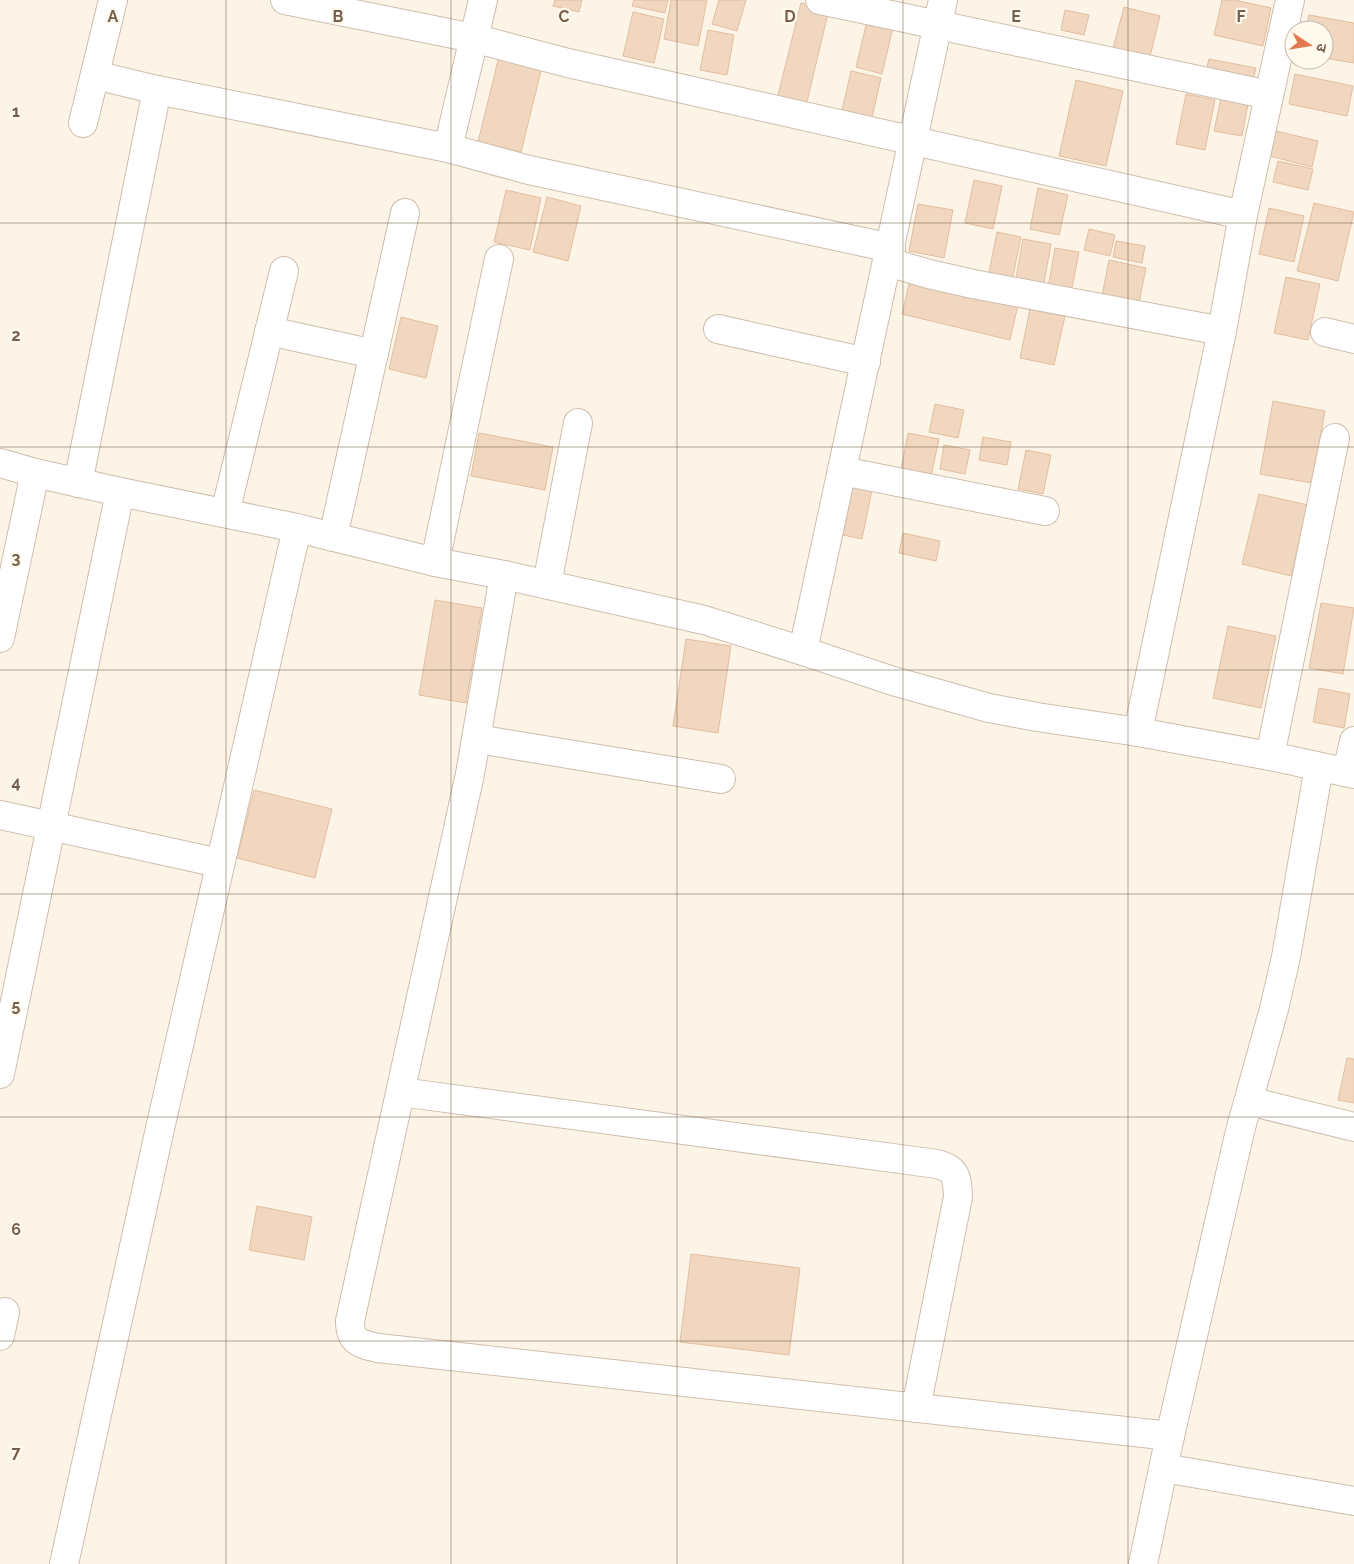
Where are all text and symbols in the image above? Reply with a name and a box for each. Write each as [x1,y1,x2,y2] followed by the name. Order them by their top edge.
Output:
[108,7,119,26] text: A
[333,7,344,26] text: B
[559,7,570,26] text: C
[784,7,796,26] text: D
[1011,7,1021,26] text: E
[1236,7,1246,26] text: F
[1284,20,1334,70] north arrow
[1313,42,1330,54] text: उ
[12,102,20,121] text: 1
[11,326,21,345] text: 2
[12,549,21,568] text: 3
[11,773,21,792] text: 4
[12,996,21,1015] text: 5
[11,1220,21,1239] text: 6
[12,1443,21,1462] text: 7

